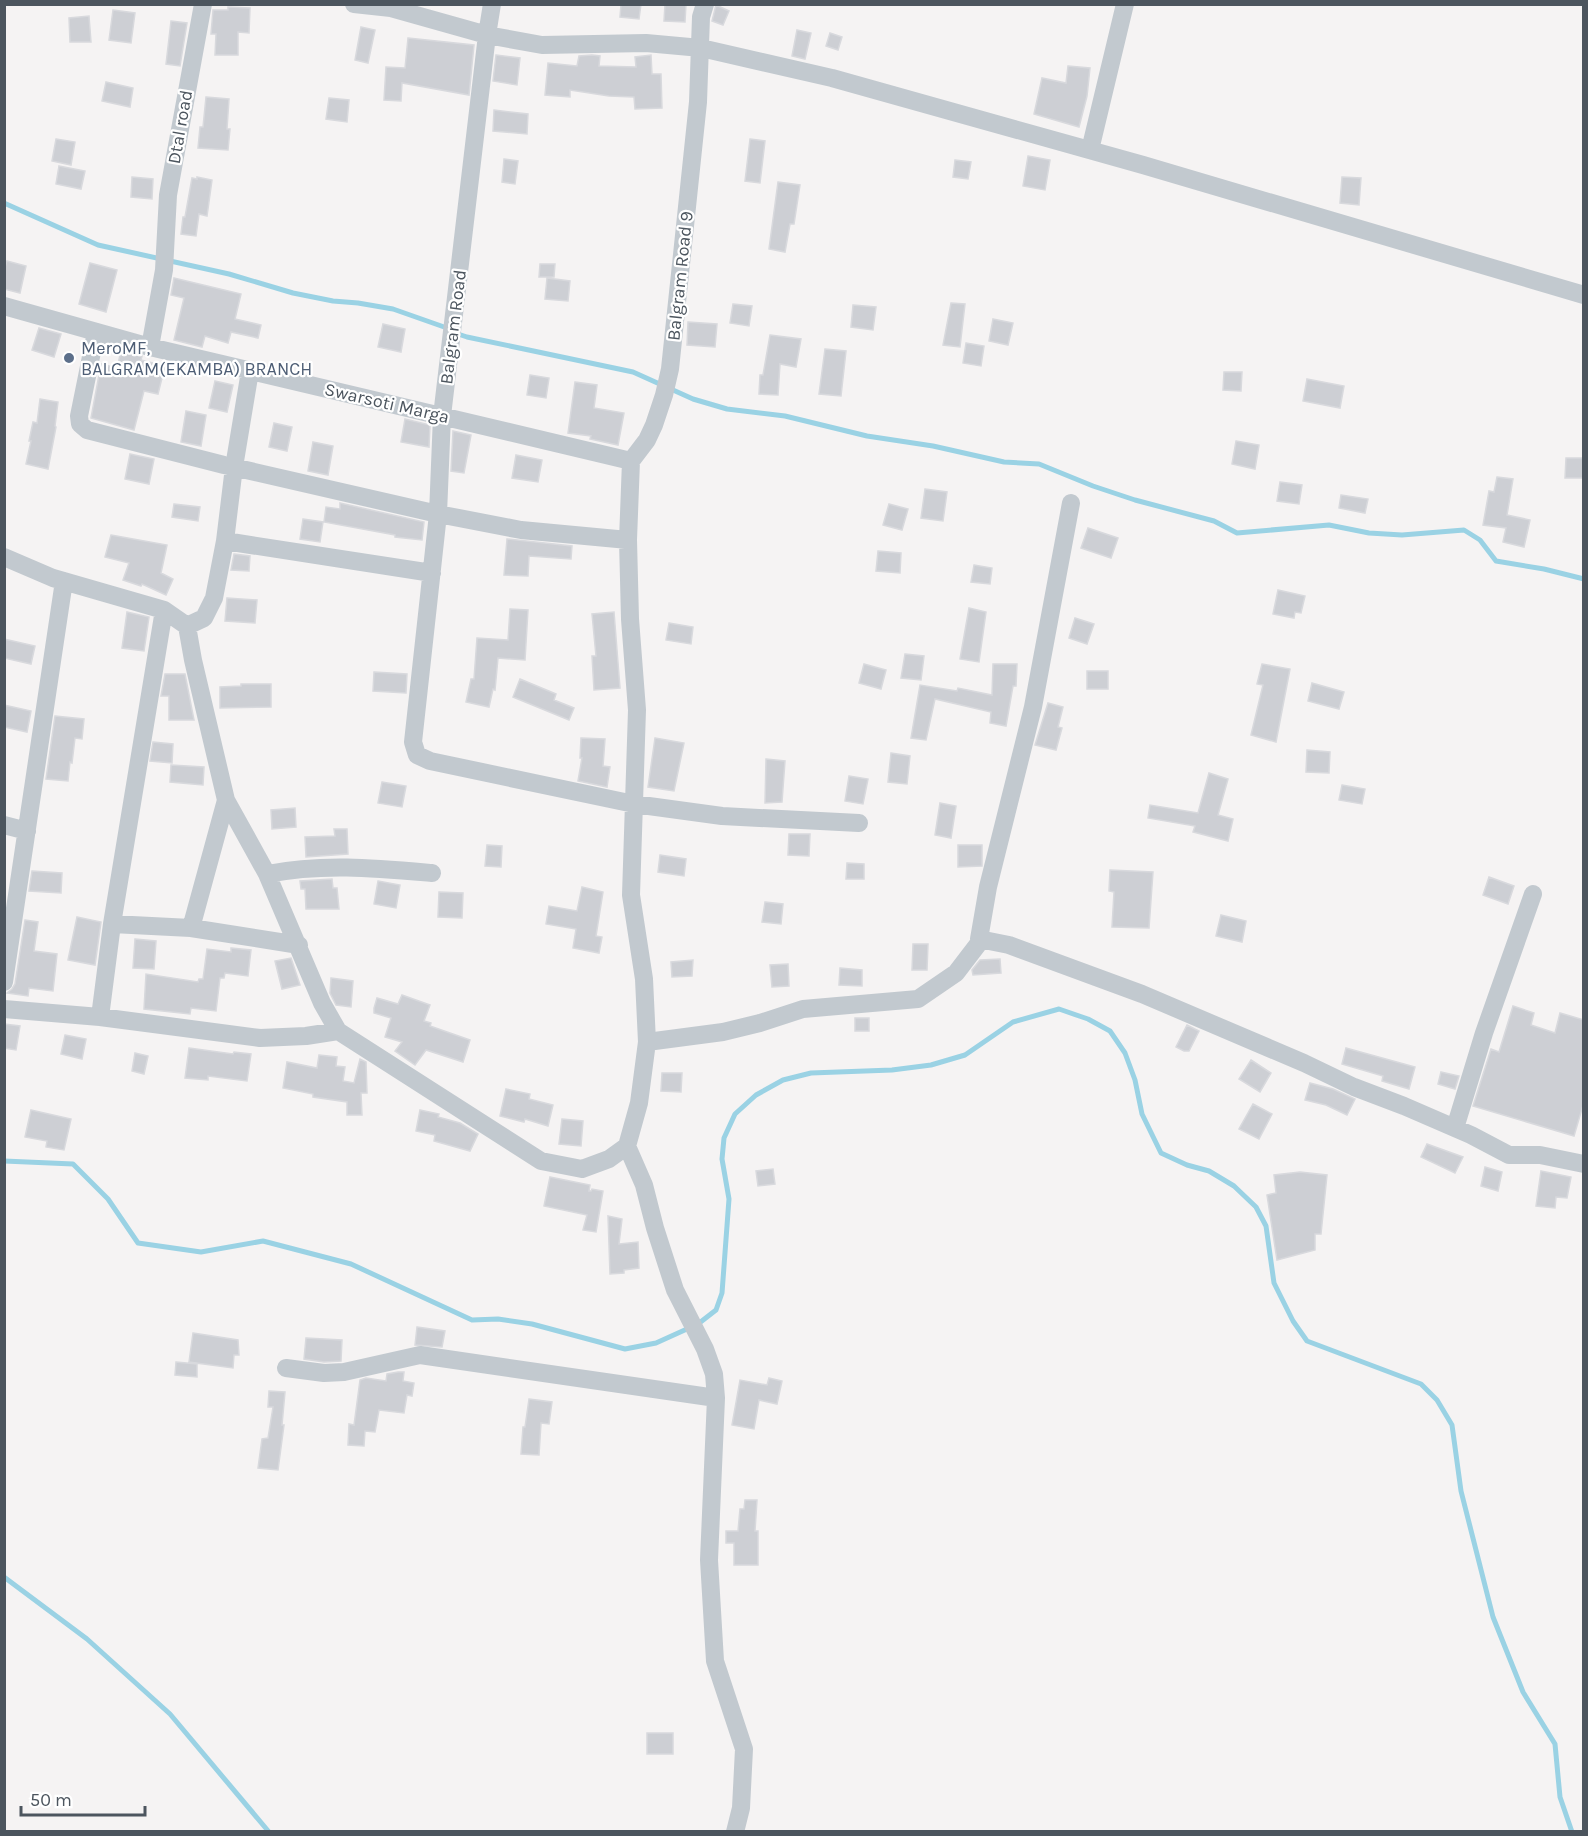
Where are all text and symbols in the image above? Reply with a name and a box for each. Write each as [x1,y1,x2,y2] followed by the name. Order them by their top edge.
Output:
[163,88,197,166] street label: Dtal road
[662,210,698,342] street label: Balgram Road 9
[435,268,471,386] street label: Balgram Road
[81,337,312,380] place label: MeroMF, BALGRAM(EKAMBA) BRANCH
[62,351,76,365] marker: MeroMF, BALGRAM(EKAMBA) BRANCH
[322,378,452,428] street label: Swarsoti Marga
[21,1779,146,1817] scale bar
[30,1789,72,1811] text: 50 m

